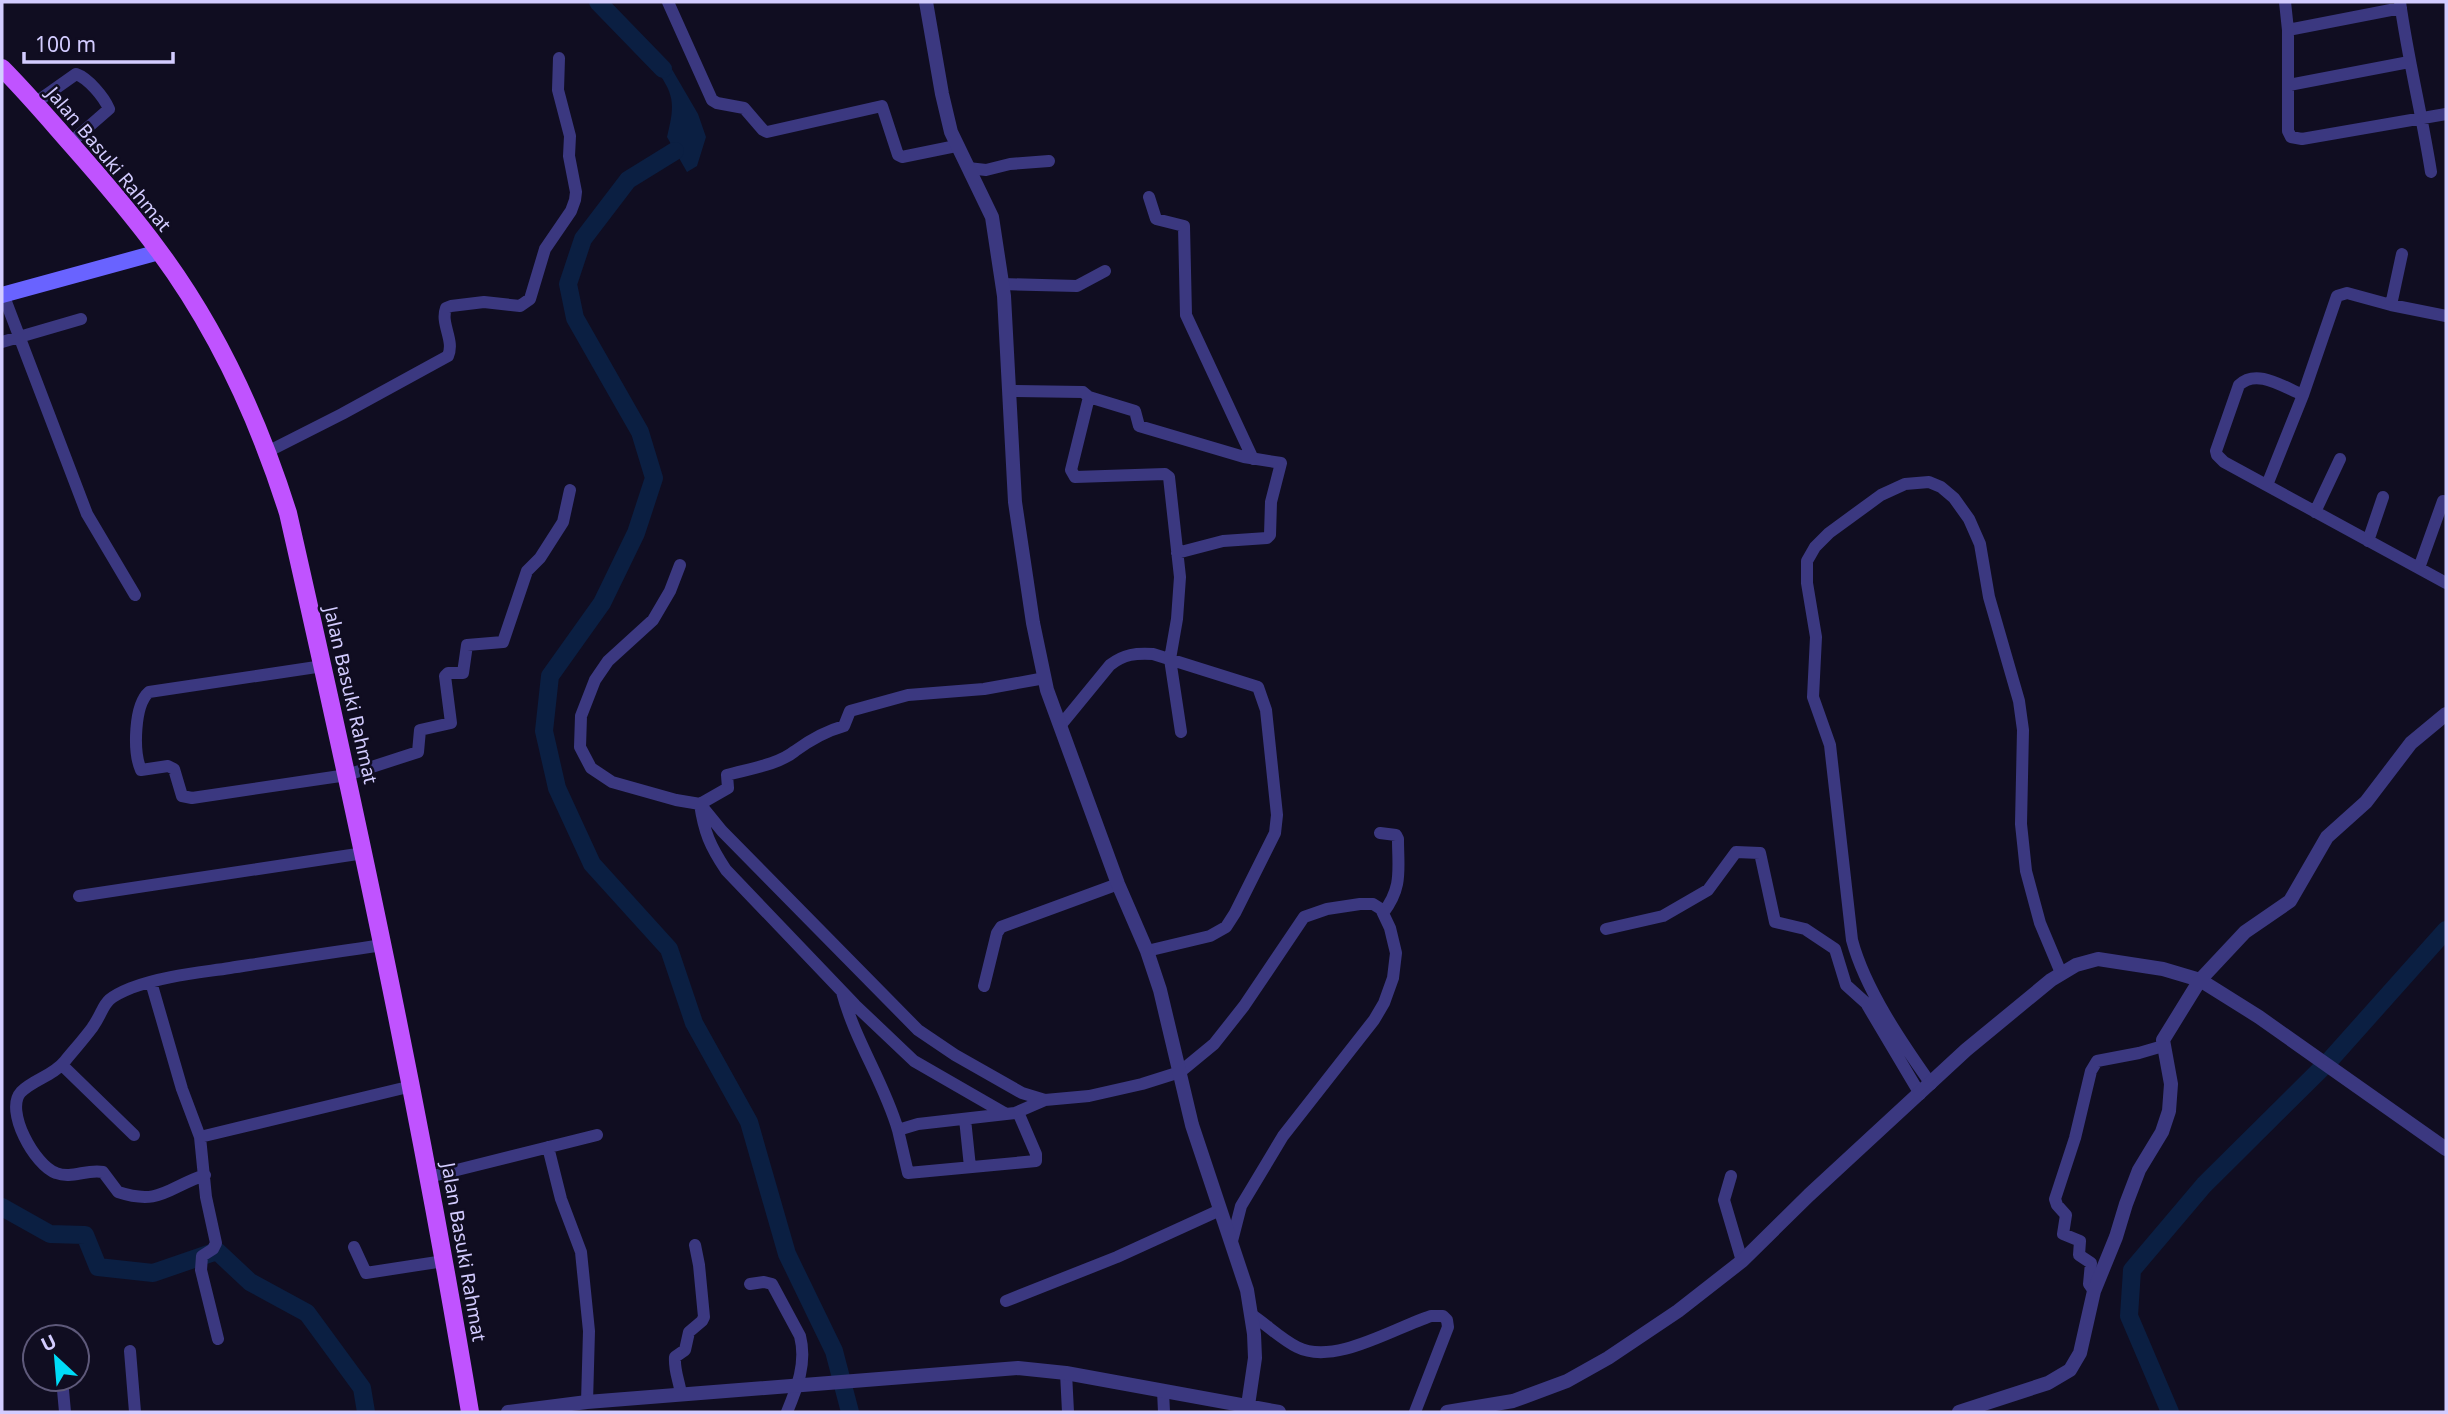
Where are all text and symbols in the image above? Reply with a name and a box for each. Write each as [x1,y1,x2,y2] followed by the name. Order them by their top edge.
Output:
[24,21,173,65] scale bar
[35,30,96,58] text: 100 m
[39,80,177,237] street label: Jalan Basuki Rahmat
[317,602,384,786] street label: Jalan Basuki Rahmat
[435,1158,493,1344] street label: Jalan Basuki Rahmat
[21,1323,91,1393] north arrow
[36,1328,61,1358] text: U

